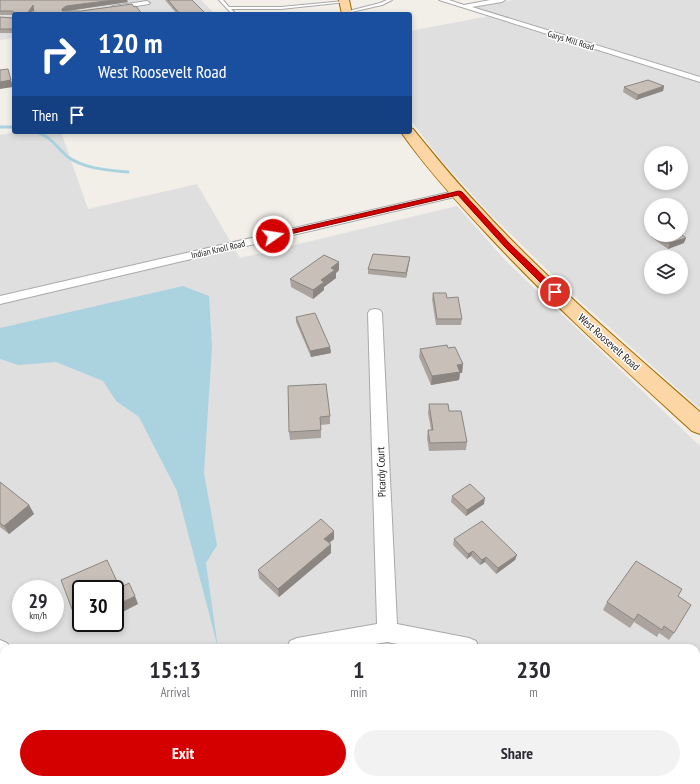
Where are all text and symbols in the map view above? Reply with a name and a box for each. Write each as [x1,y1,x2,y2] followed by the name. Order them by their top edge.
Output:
[98,24,162,61] text: 120 m
[32,28,84,80] icon: right
[546,28,596,52] street label: Garys Mill Road
[98,60,227,83] text: West Roosevelt Road
[66,104,88,126] icon: arrive
[32,106,58,125] text: Then
[644,146,688,294] map controls
[644,146,688,190] button: sound
[644,198,688,242] button: search
[252,215,294,257] position arrow
[190,237,246,261] street label: Indian Knoll Road
[644,250,688,294] button: layers
[538,275,572,309] pin
[544,281,566,303] icon: arrive
[575,311,643,374] street label: West Roosevelt Road
[373,447,389,497] street label: Picardy Court
[72,580,124,632] speed limit sign: 30
[28,588,48,614] text: 29
[29,609,47,622] text: km/h
[149,654,201,685] text: 15:13
[353,654,364,685] text: 1
[516,654,551,685] text: 230
[160,684,190,701] text: Arrival
[350,684,367,701] text: min
[529,684,538,701] text: m
[20,730,346,776] button: Exit
[354,730,680,776] button: Share

